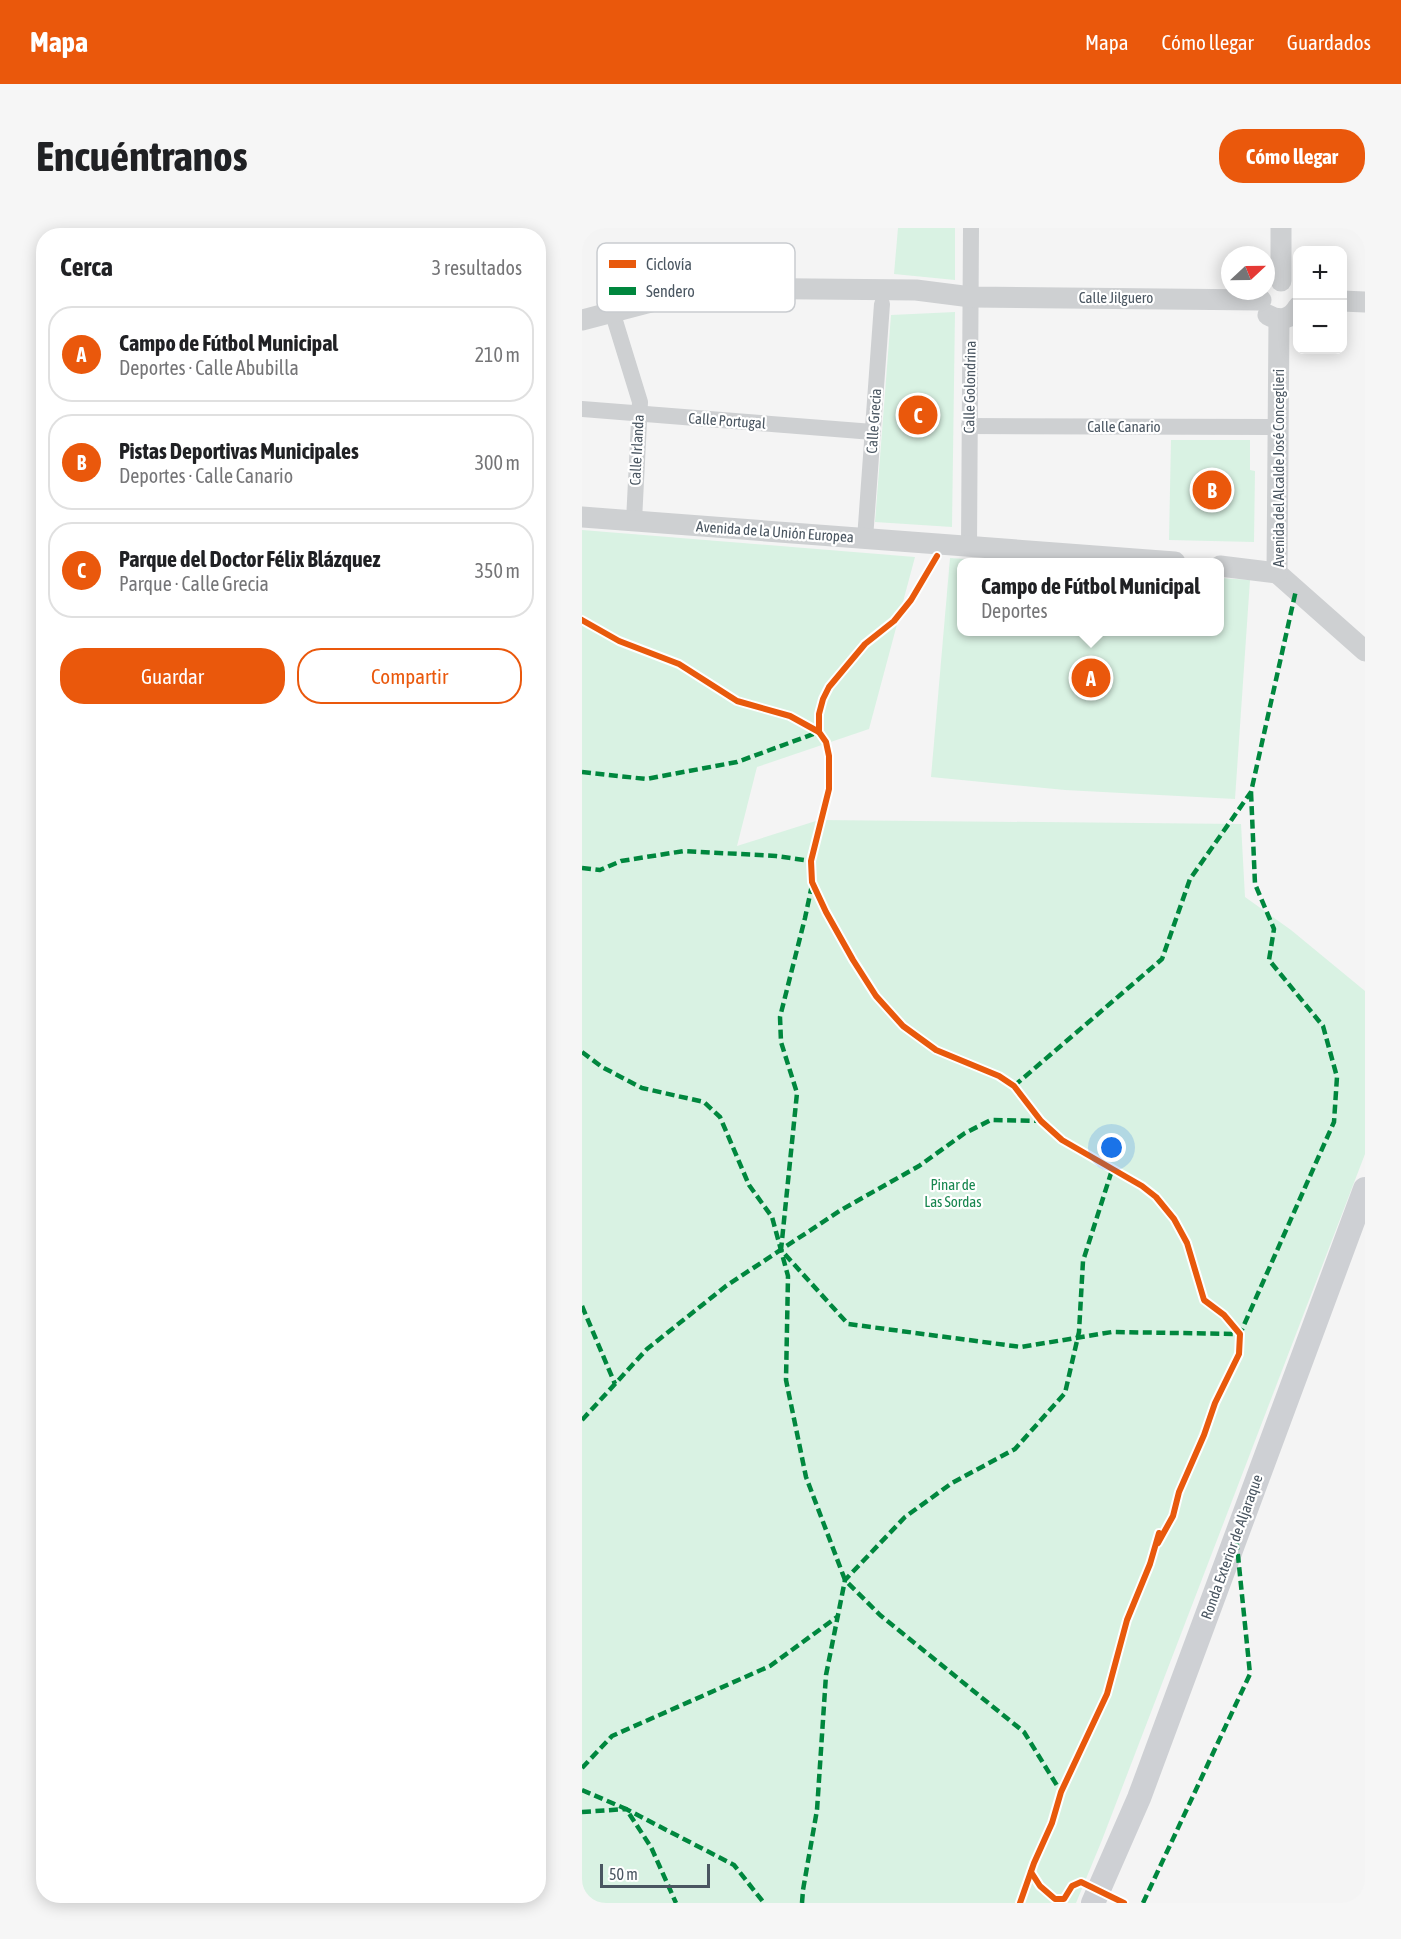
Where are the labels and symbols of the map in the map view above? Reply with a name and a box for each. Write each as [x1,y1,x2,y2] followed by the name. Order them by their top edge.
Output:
[597,243,795,312] legend
[1221,246,1275,300] north arrow
[646,255,692,273] text: Ciclovía
[646,282,695,300] text: Sendero
[1079,289,1153,306] street label: Calle Jilguero
[960,340,979,434] street label: Calle Golondrina
[1270,369,1287,567] street label: Avenida del Alcalde José Conceglieri
[863,388,884,454] street label: Calle Grecia
[898,392,938,438] pin: C
[688,409,766,432] street label: Calle Portugal
[626,414,647,486] street label: Calle Irlanda
[1087,418,1161,435] street label: Calle Canario
[1192,468,1232,512] pin: B
[696,518,854,545] street label: Avenida de la Unión Europea
[1072,656,1110,700] pin: A
[1097,1133,1126,1162] your location
[924,1176,982,1210] park label: Pinar de Las Sordas
[1197,1472,1266,1622] street label: Ronda Exterior de Aljaraque
[600,1861,710,1888] scale bar

